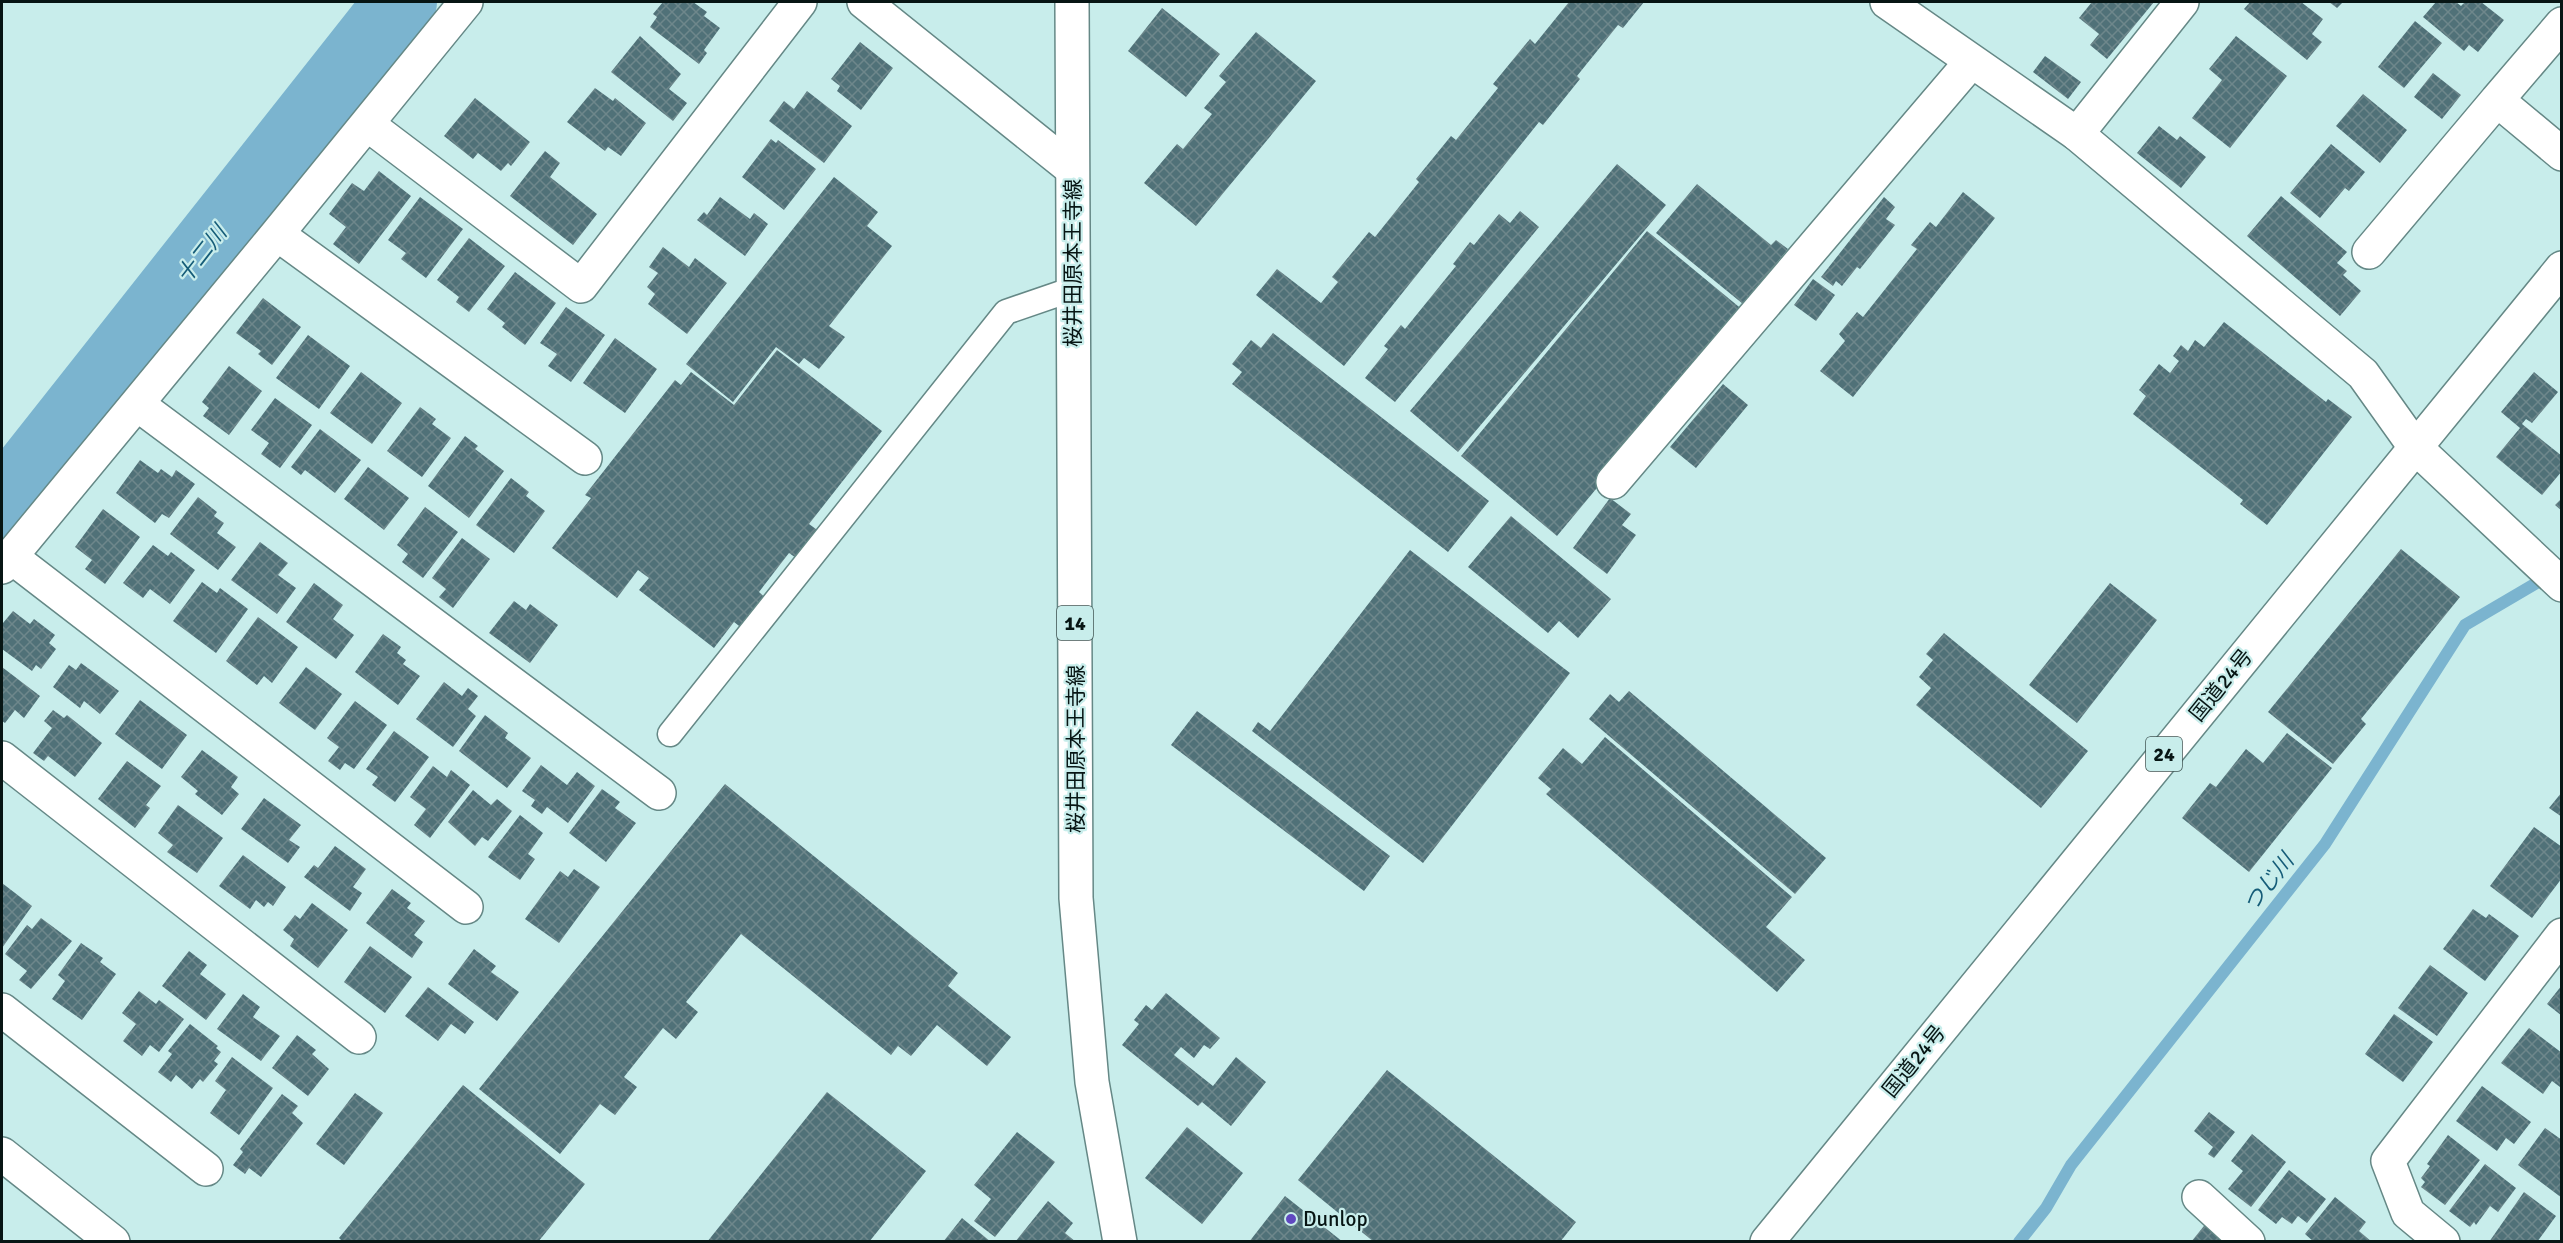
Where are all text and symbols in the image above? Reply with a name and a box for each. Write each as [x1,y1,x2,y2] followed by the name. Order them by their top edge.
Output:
[1060,179,1086,347] street label: 桜井田原本王寺線
[170,218,234,289] water label: 十二川
[1057,606,1093,640] road number: 14
[2184,644,2258,726] street label: 国道24号
[1063,665,1089,833] street label: 桜井田原本王寺線
[2146,737,2182,771] road number: 24
[2237,846,2301,917] water label: つじ川
[1877,1020,1951,1102] street label: 国道24号
[1303,1206,1368,1232] place label: Dunlop
[1284,1212,1298,1226] marker: Dunlop

